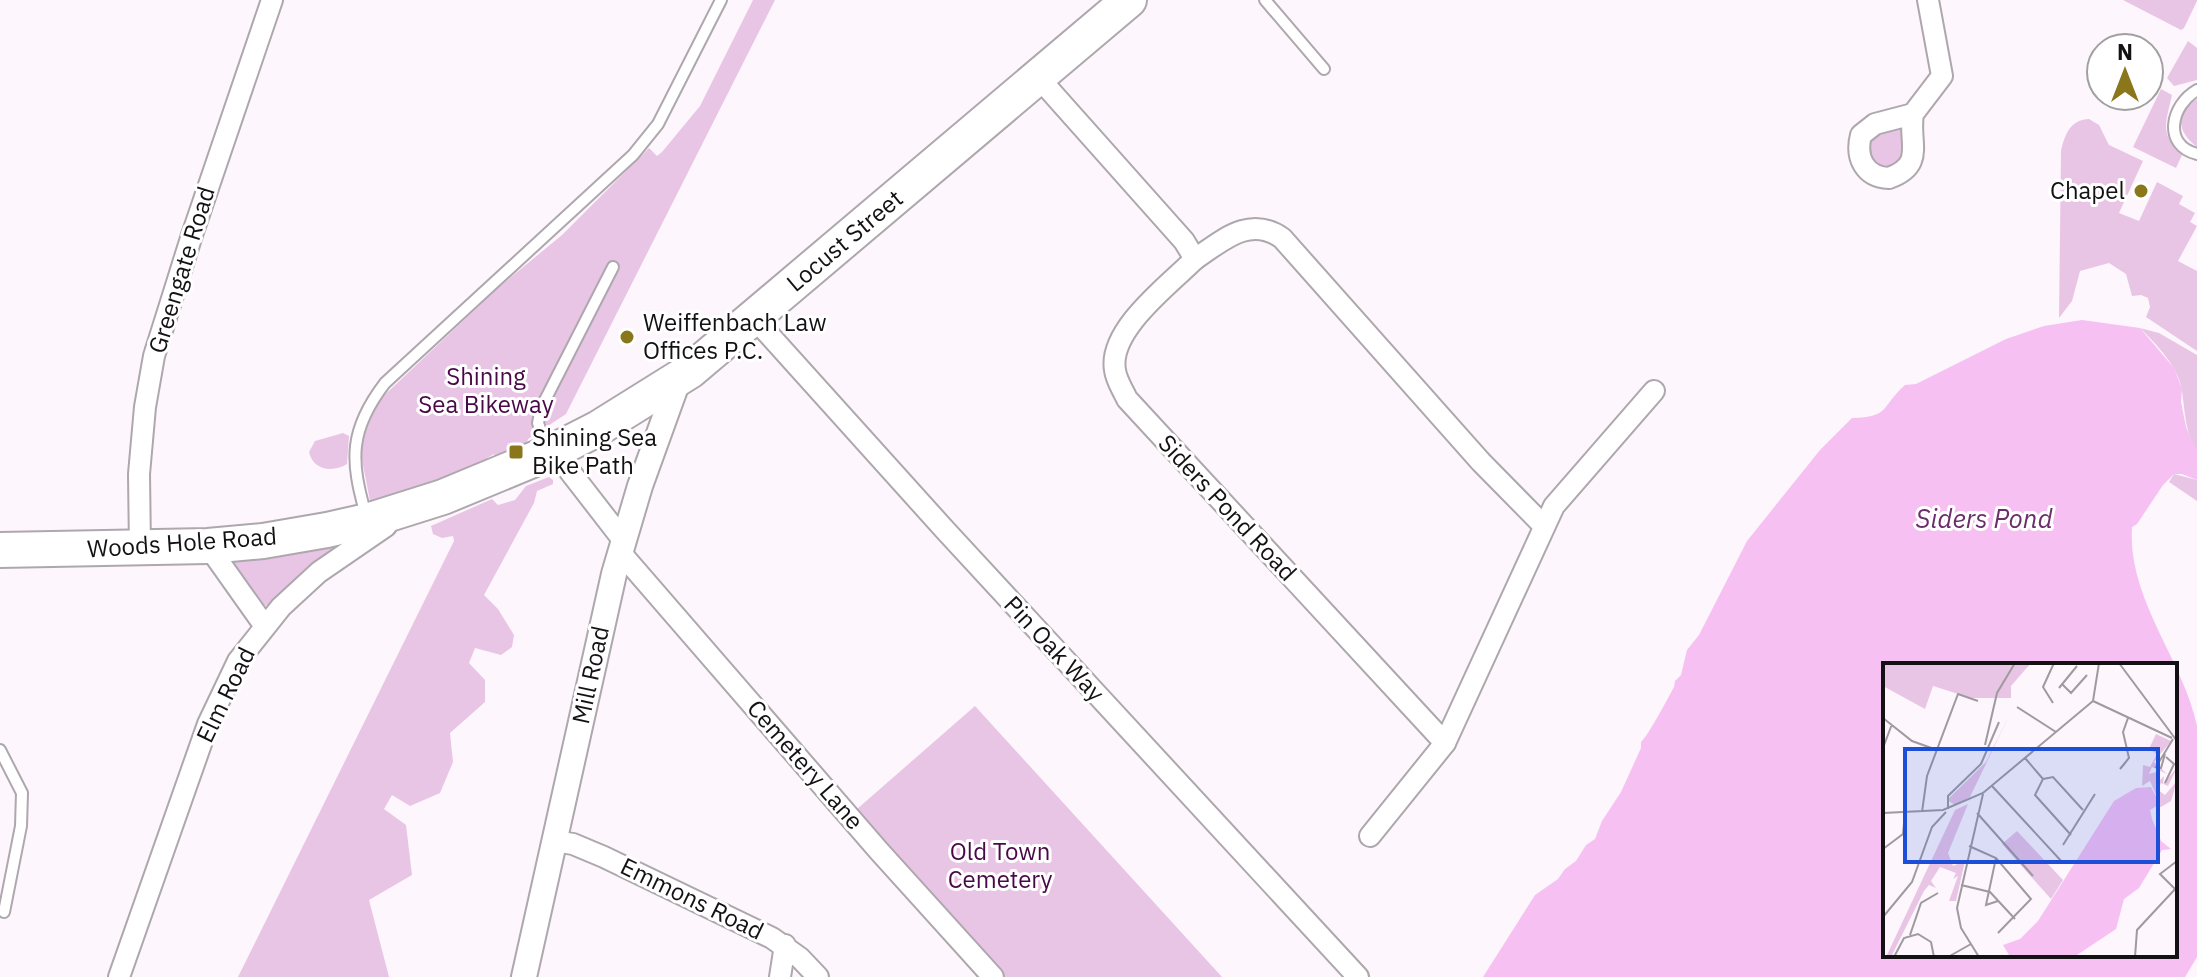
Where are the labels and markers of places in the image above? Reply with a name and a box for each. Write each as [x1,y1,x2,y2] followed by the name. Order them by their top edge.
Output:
[2050,174,2125,206] place label: Chapel
[2132,182,2150,200] marker: Chapel
[643,306,827,366] place label: Weiffenbach Law Offices P.C.
[618,328,636,346] marker: Weiffenbach Law Offices P.C.
[532,421,657,481] place label: Shining Sea Bike Path
[507,443,525,461] marker: Shining Sea Bike Path

